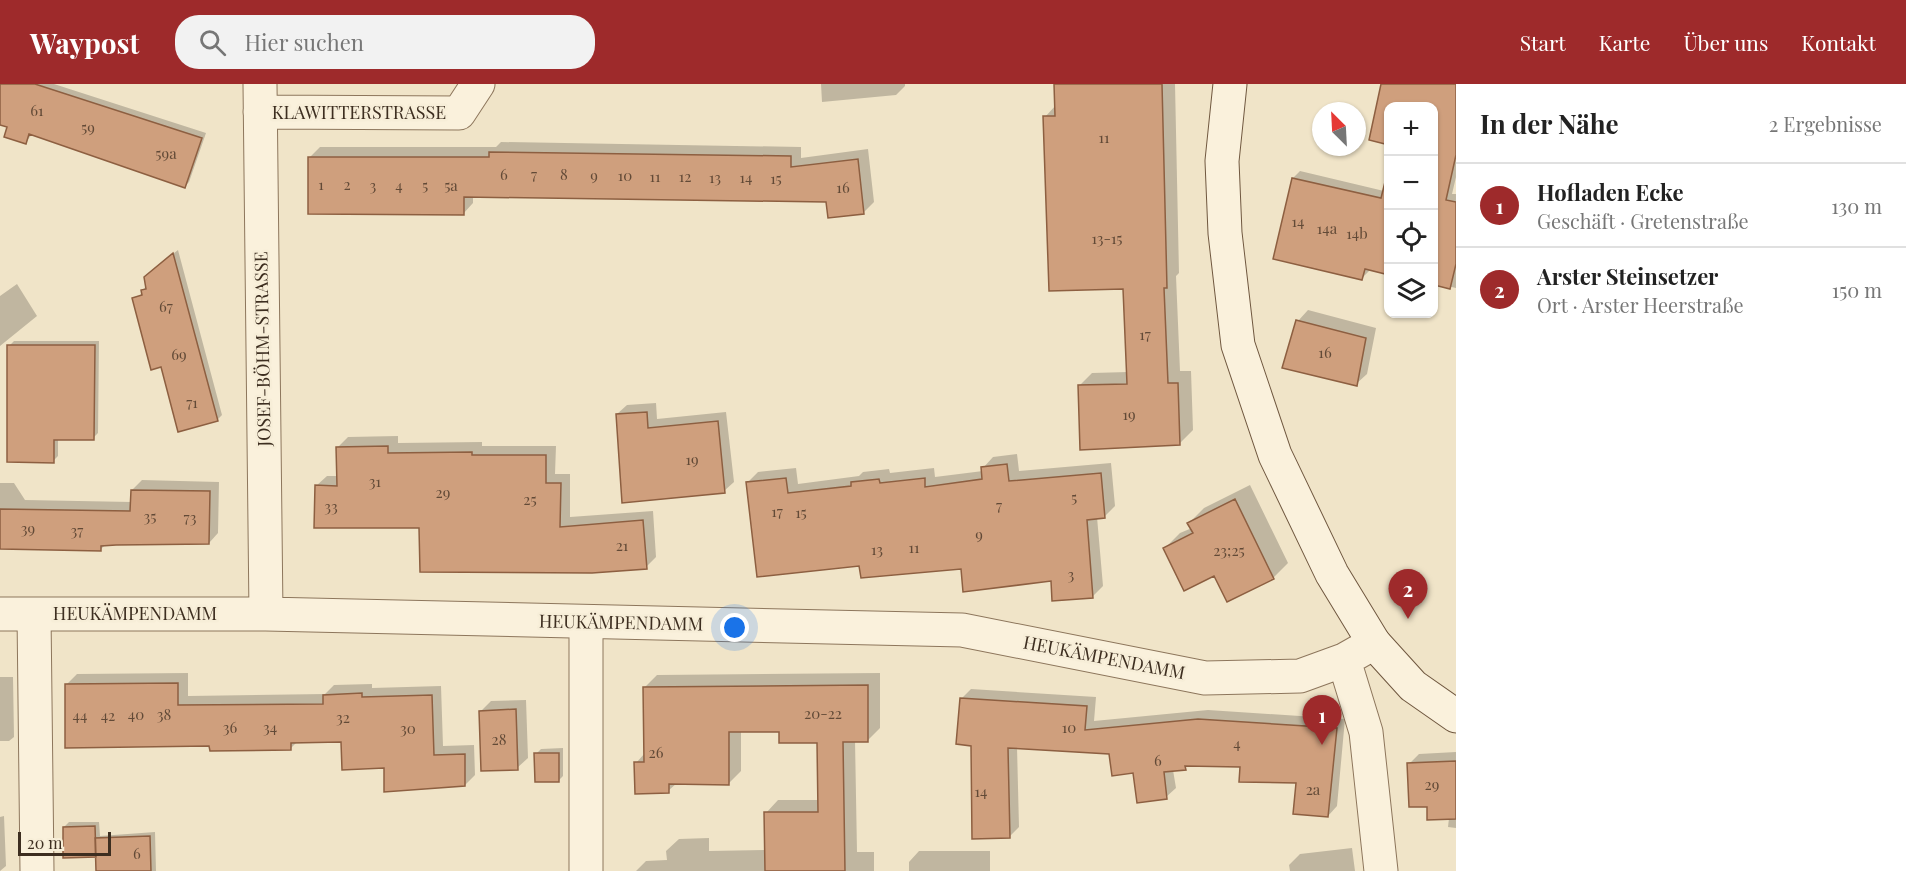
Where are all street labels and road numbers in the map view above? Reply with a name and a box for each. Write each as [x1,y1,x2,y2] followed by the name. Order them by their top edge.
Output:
[272,100,446,124] street label: KLAWITTERSTRASSE
[248,251,276,448] street label: JOSEF-BÖHM-STRASSE
[53,601,217,625] street label: HEUKÄMPENDAMM
[539,609,703,635] street label: HEUKÄMPENDAMM
[1021,630,1187,684] street label: HEUKÄMPENDAMM

